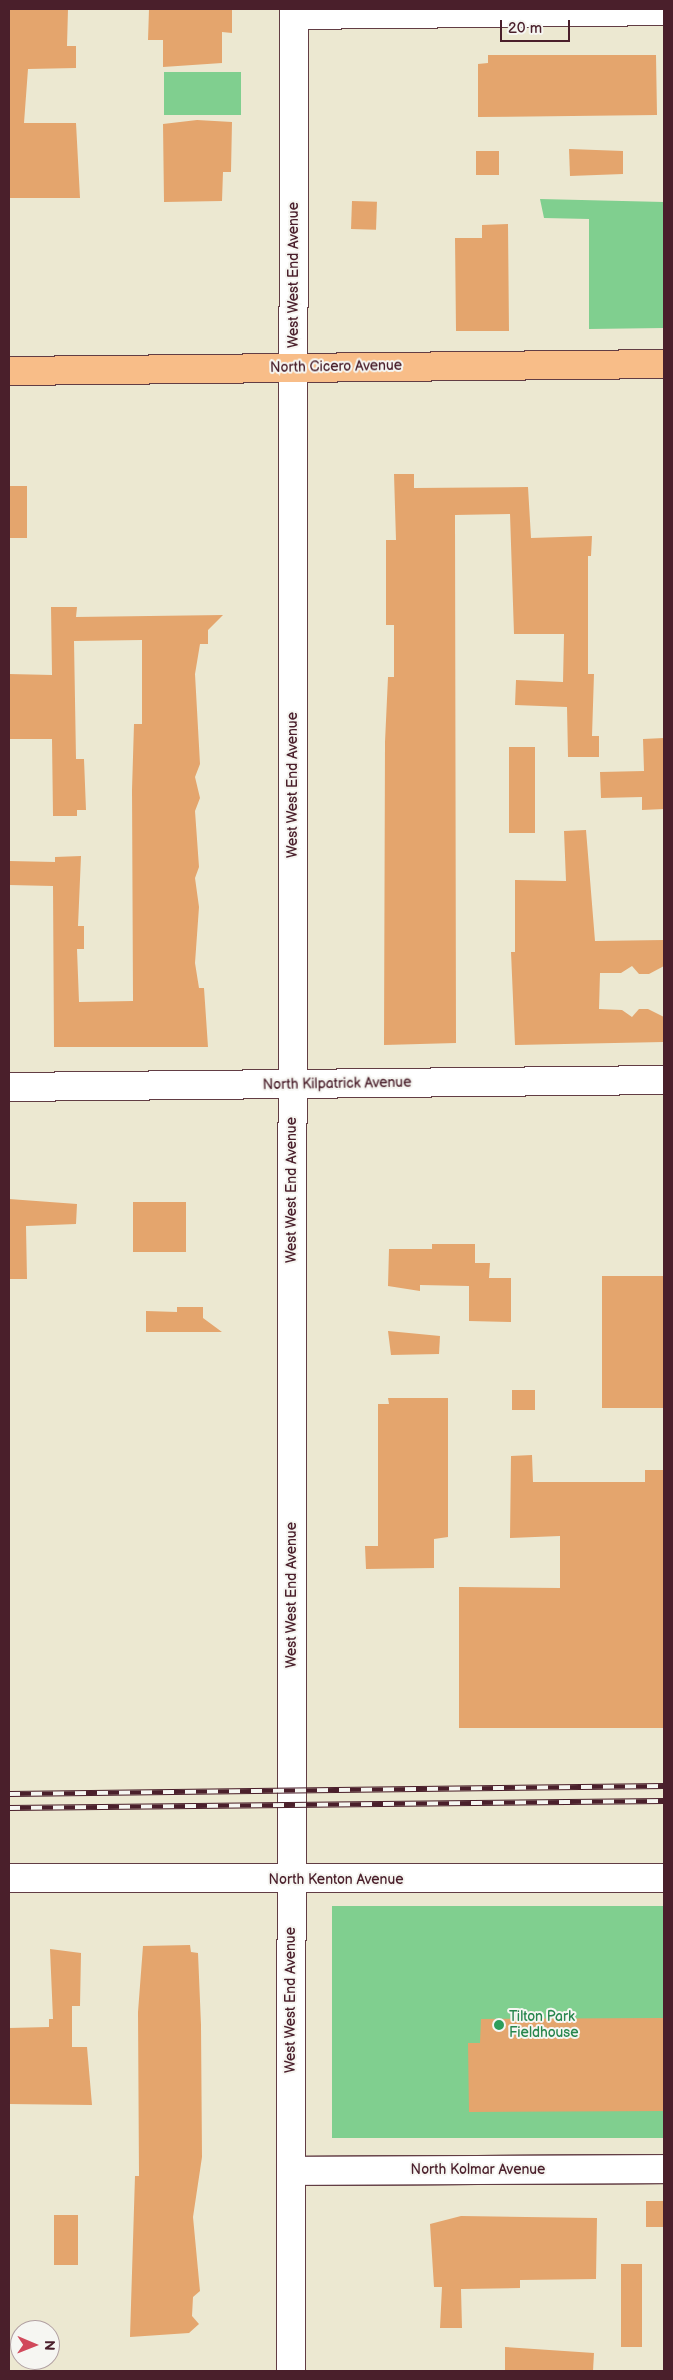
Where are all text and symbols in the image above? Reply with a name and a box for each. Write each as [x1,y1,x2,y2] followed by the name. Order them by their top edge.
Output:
[503,10,573,42] scale bar
[508,19,542,38] text: 20 m
[286,202,302,348] street label: West West End Avenue
[270,357,402,377] street label: North Cicero Avenue
[285,712,301,858] street label: West West End Avenue
[263,1074,411,1094] street label: North Kilpatrick Avenue
[284,1117,300,1263] street label: West West End Avenue
[284,1522,300,1668] street label: West West End Avenue
[268,1872,404,1888] street label: North Kenton Avenue
[283,1927,299,2073] street label: West West End Avenue
[509,2009,579,2041] place label: Tilton Park Fieldhouse
[493,2019,505,2031] marker: Tilton Park Fieldhouse
[411,2162,545,2178] street label: North Kolmar Avenue
[10,2320,60,2370] north arrow
[41,2340,58,2351] text: N

